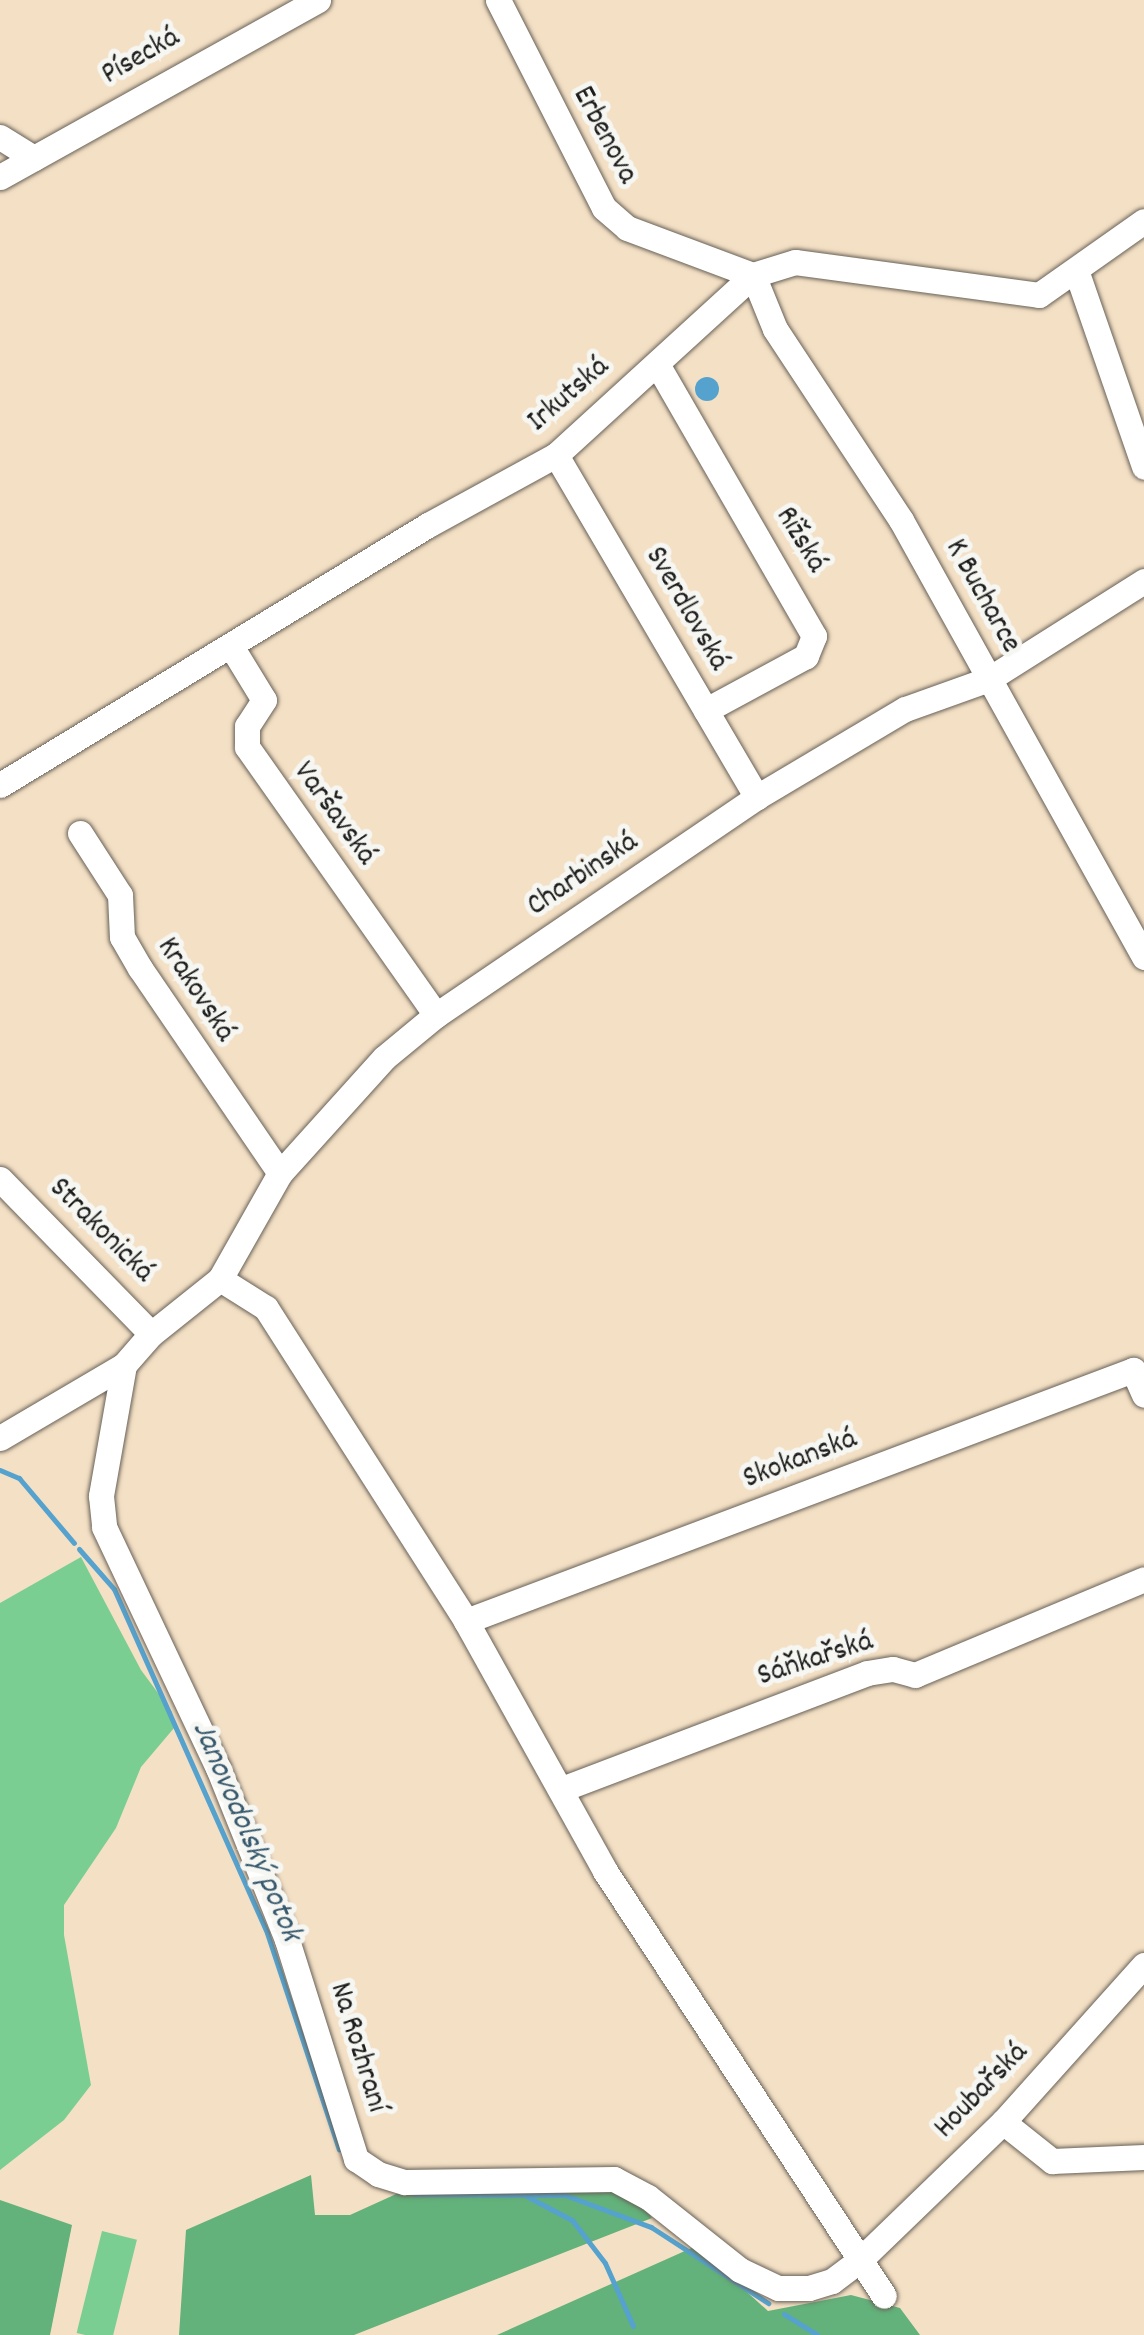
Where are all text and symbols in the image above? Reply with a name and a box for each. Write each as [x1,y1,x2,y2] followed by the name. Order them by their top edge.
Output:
[96,21,188,95] street label: Písecká
[563,81,643,191] street label: Erbenova
[522,351,618,441] street label: Irkutská
[765,502,833,580] street label: Rižská
[935,534,1027,660] street label: K Bucharce
[635,542,735,678] street label: Sverdlovská
[283,756,383,874] street label: Varšavská
[522,826,646,926] street label: Charbinská
[147,932,241,1050] street label: Krakovská
[40,1172,160,1292] street label: Strakonická
[739,1423,863,1499] street label: Skokanská
[754,1625,878,1697] street label: Sáňkařská
[181,1716,309,1948] water label: Janovodolský potok
[319,1979,393,2117] street label: Na Rozhraní
[928,2036,1038,2148] street label: Houbařská

